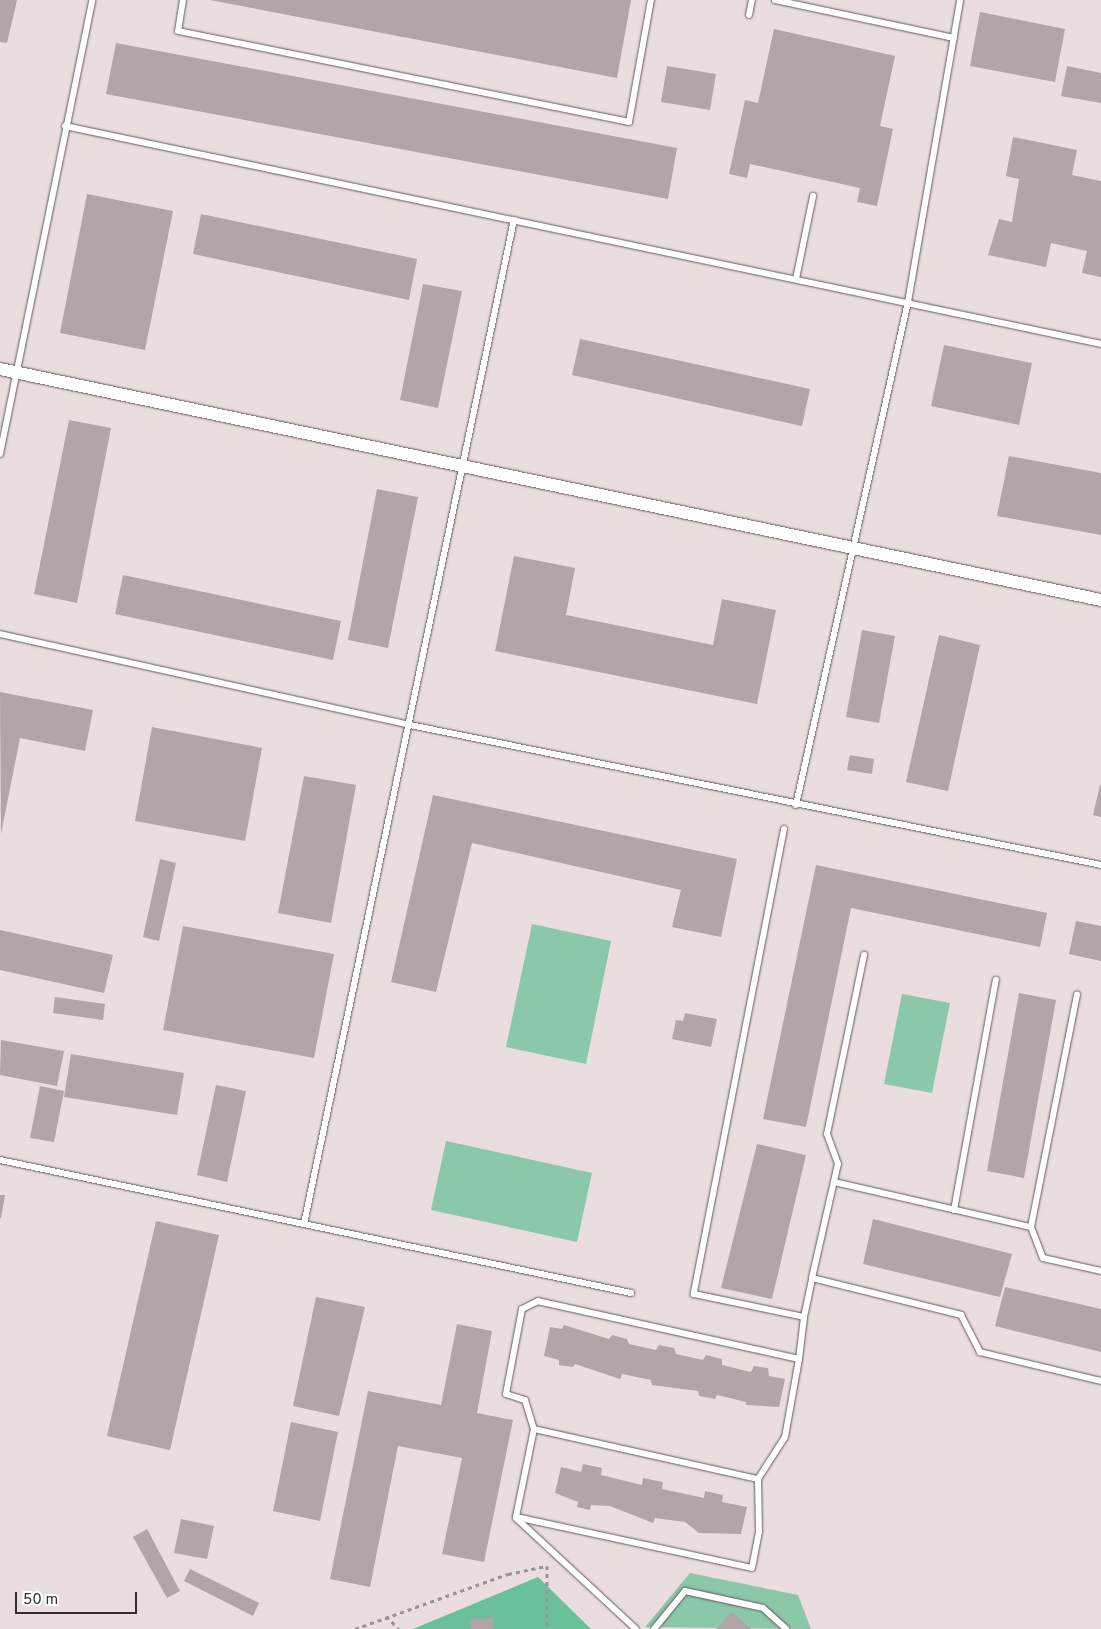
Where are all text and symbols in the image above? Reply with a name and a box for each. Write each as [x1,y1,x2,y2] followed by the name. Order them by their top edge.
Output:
[18,1582,140,1614] scale bar
[23,1591,58,1610] text: 50 m

